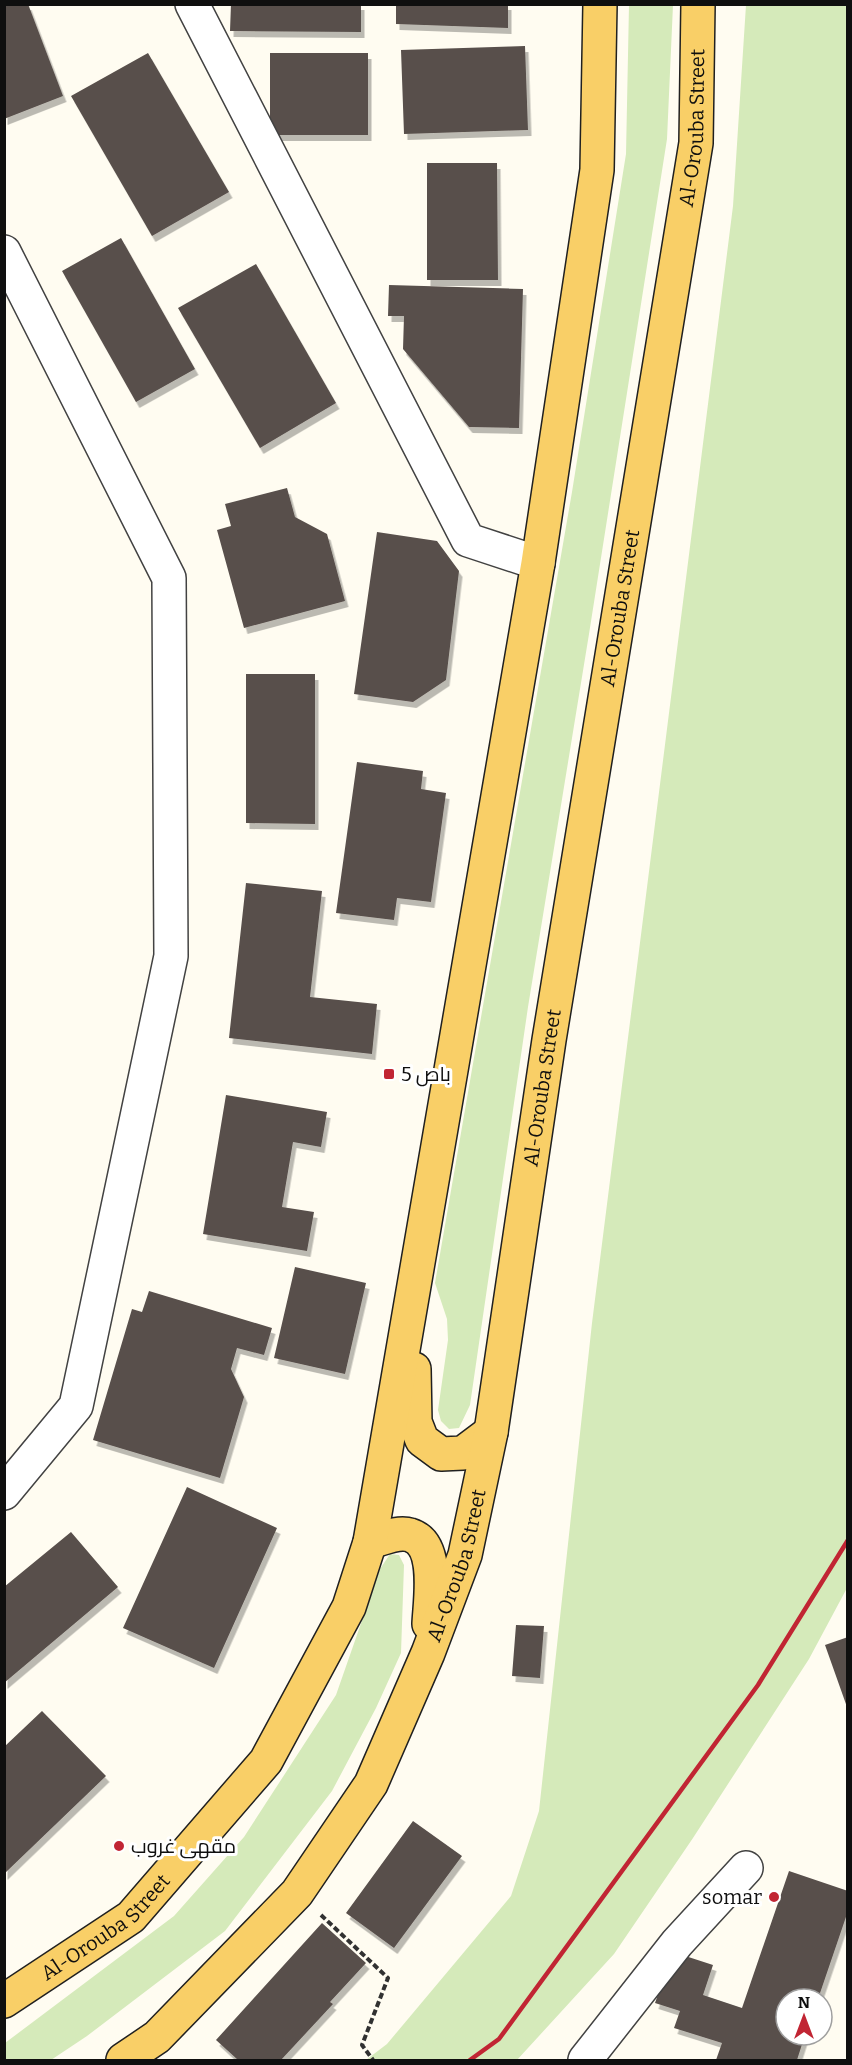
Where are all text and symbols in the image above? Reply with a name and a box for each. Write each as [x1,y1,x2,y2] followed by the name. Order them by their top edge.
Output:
[674,49,709,209] street label: Al-Orouba Street
[595,528,644,688] street label: Al-Orouba Street
[518,1007,566,1168] street label: Al-Orouba Street
[401,1062,451,1087] place label: باص 5
[382,1067,396,1081] marker: باص 5
[421,1487,491,1645] street label: Al-Orouba Street
[131,1834,236,1859] place label: مقهى غروب
[112,1839,126,1853] marker: مقهى غروب
[36,1869,175,1985] street label: Al-Orouba Street
[702,1885,762,1909] place label: somar
[767,1890,781,1904] marker: somar
[774,1987,834,2047] north arrow
[798,1993,810,2012] text: N

